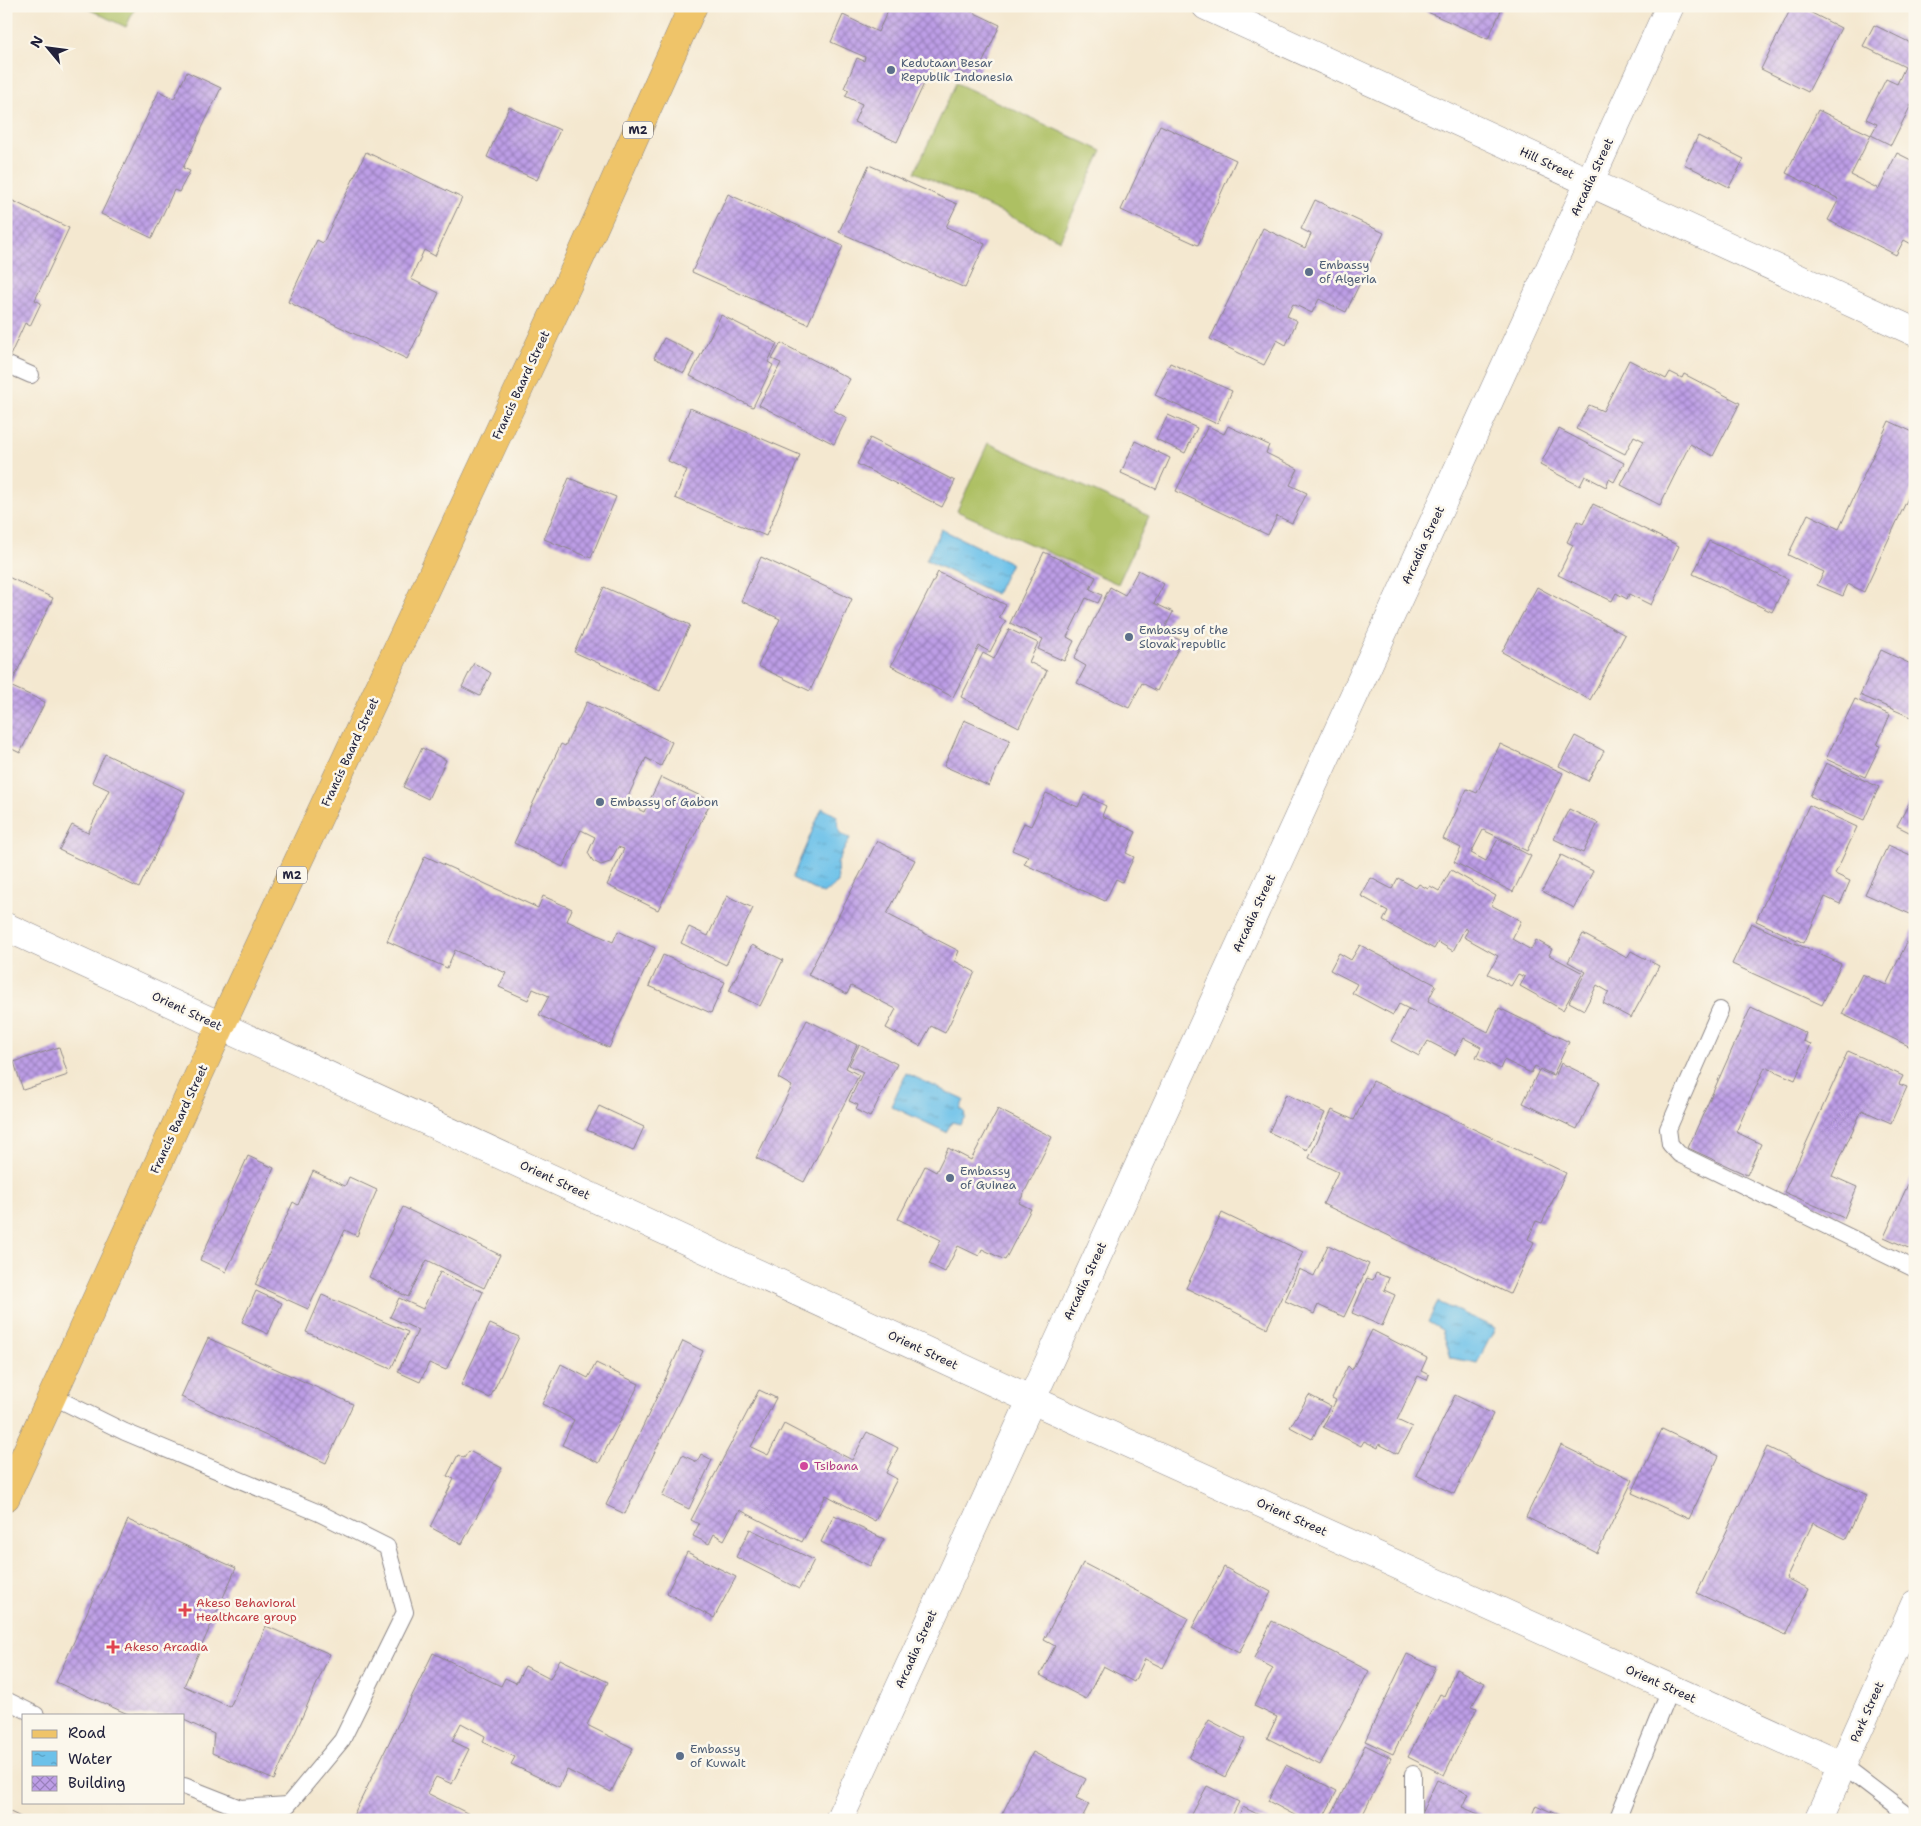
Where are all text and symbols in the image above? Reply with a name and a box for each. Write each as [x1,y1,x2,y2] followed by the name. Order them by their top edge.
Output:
[22,22,72,72] north arrow
[26,32,47,51] text: N
[901,55,1013,85] place label: Kedutaan Besar Republik Indonesia
[885,64,897,76] marker: Kedutaan Besar Republik Indonesia
[623,122,653,138] road number: M2
[1567,135,1617,219] street label: Arcadia Street
[1517,143,1577,183] street label: Hill Street
[1319,257,1377,287] place label: Embassy of Algeria
[1303,266,1315,278] marker: Embassy of Algeria
[489,328,553,442] street label: Francis Baard Street
[1398,503,1448,587] street label: Arcadia Street
[1139,622,1228,652] place label: Embassy of the Slovak republic
[1123,631,1135,643] marker: Embassy of the Slovak republic
[318,695,382,809] street label: Francis Baard Street
[610,794,718,810] place label: Embassy of Gabon
[594,796,606,808] marker: Embassy of Gabon
[277,866,307,884] road number: M2
[1229,871,1279,955] street label: Arcadia Street
[149,988,225,1034] street label: Orient Street
[147,1062,211,1176] street label: Francis Baard Street
[517,1157,593,1203] street label: Orient Street
[960,1163,1017,1193] place label: Embassy of Guinea
[944,1172,956,1184] marker: Embassy of Guinea
[1060,1239,1110,1323] street label: Arcadia Street
[885,1327,961,1373] street label: Orient Street
[814,1458,859,1474] place label: Tsibana
[798,1460,810,1472] marker: Tsibana
[1254,1494,1330,1540] street label: Orient Street
[196,1595,297,1625] place label: Akeso Behavioral Healthcare group
[178,1603,192,1617] marker: Akeso Behavioral Healthcare group
[892,1607,940,1691] street label: Arcadia Street
[124,1639,208,1655] place label: Akeso Arcadia
[106,1640,120,1654] marker: Akeso Arcadia
[1623,1661,1699,1707] street label: Orient Street
[1846,1679,1888,1745] street label: Park Street
[22,1714,185,1804] legend
[68,1723,106,1743] text: Road
[690,1741,746,1771] place label: Embassy of Kuwait
[68,1749,112,1769] text: Water
[674,1750,686,1762] marker: Embassy of Kuwait
[68,1773,125,1793] text: Building

